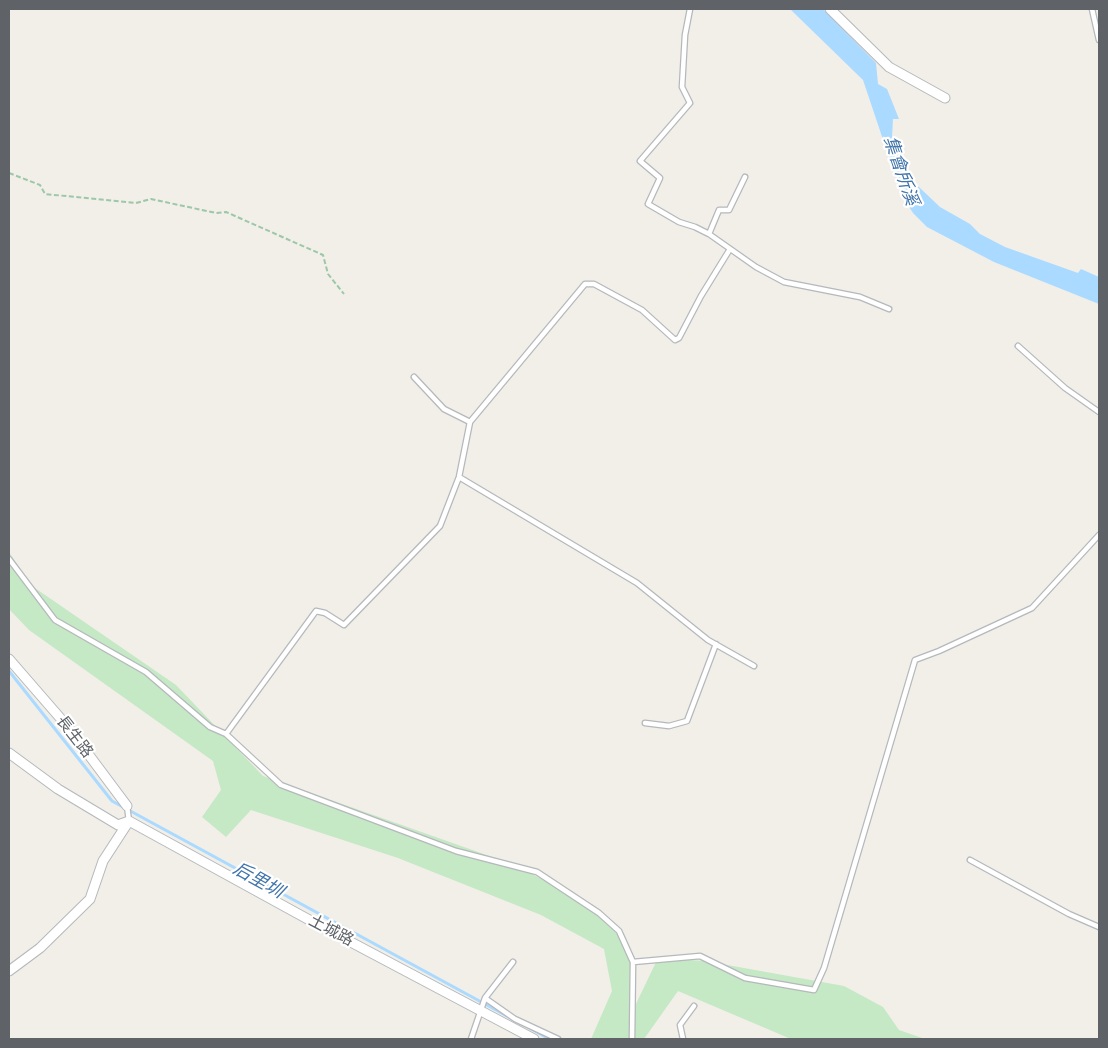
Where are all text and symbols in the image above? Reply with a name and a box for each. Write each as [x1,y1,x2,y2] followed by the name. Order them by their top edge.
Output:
[878,133,922,209] water label: 集會所溪
[52,712,96,762] street label: 長生路
[229,858,287,904] water label: 后里圳
[305,911,357,951] street label: 土城路

